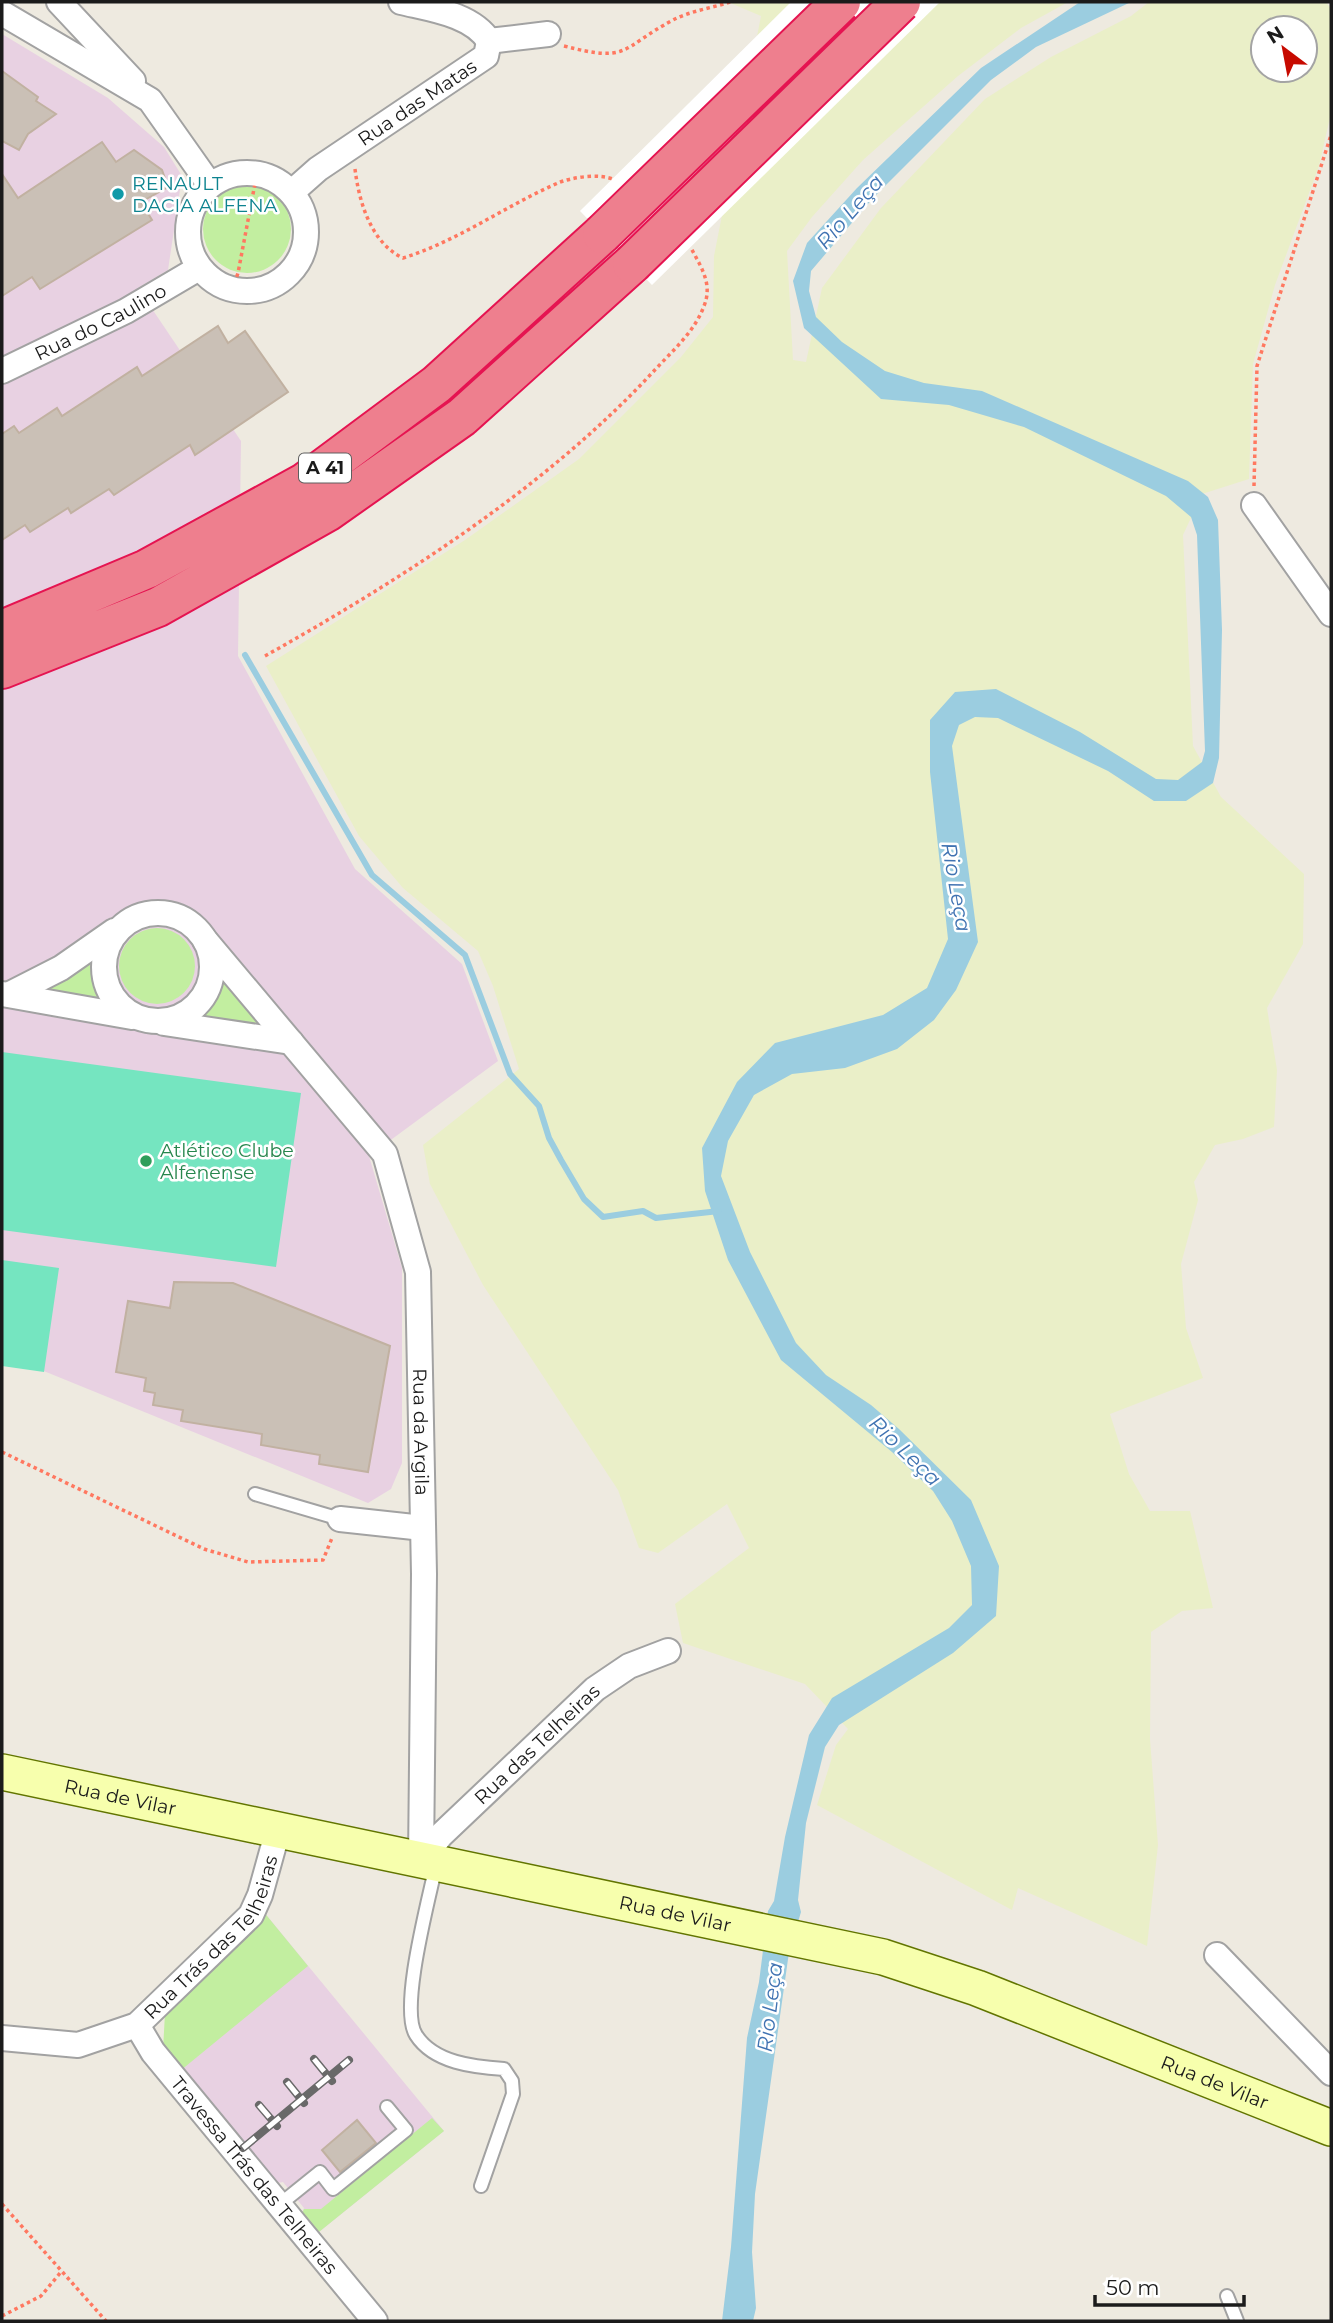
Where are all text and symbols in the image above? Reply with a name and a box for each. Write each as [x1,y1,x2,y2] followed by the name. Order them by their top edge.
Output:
[1249,14,1319,84] north arrow
[1263,21,1288,49] text: N
[353,55,481,151] street label: Rua das Matas
[811,169,889,254] water label: Rio Leça
[132,172,278,217] place label: RENAULT DACIA ALFENA
[110,186,126,202] marker: RENAULT DACIA ALFENA
[31,279,171,365] street label: Rua do Caulino
[299,454,351,482] road number: A 41
[936,840,977,934] water label: Rio Leça
[160,1139,294,1184] place label: Atlético Clube Alfenense
[138,1153,154,1169] marker: Atlético Clube Alfenense
[408,1368,433,1496] street label: Rua da Argila
[864,1410,947,1491] water label: Rio Leça
[470,1680,605,1809] street label: Rua das Telheiras
[62,1774,179,1820] street label: Rua de Vilar
[139,1853,282,2024] street label: Rua Trás das Telheiras
[617,1891,733,1937] street label: Rua de Vilar
[752,1961,787,2053] water label: Rio Leça
[1157,2051,1272,2114] street label: Rua de Vilar
[166,2072,342,2279] street label: Travessa Trás das Telheiras
[1095,2264,1244,2308] scale bar
[1106,2275,1160,2300] text: 50 m

